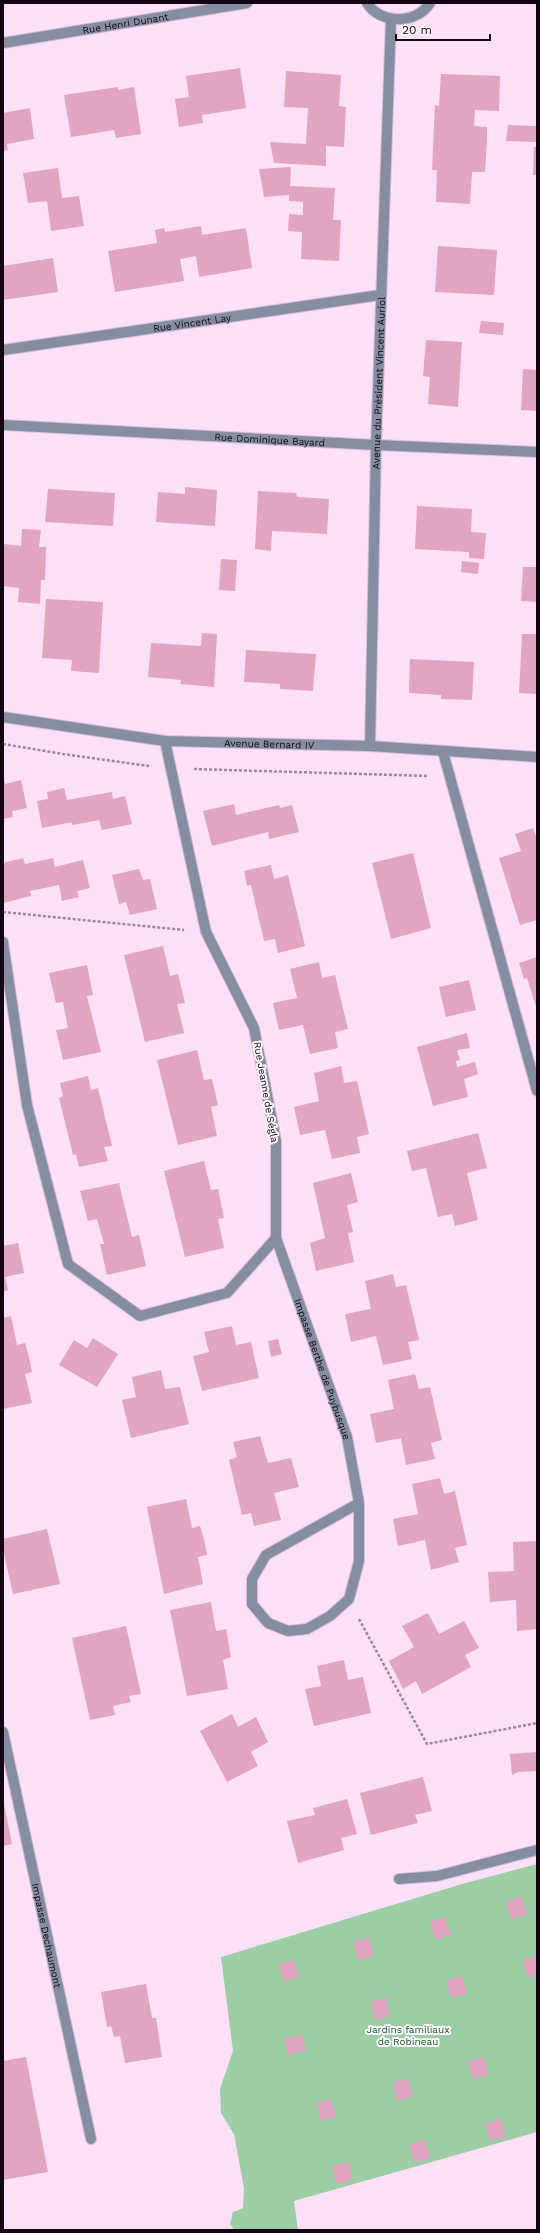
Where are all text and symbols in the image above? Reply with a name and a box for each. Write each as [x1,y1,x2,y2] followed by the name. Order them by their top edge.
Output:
[82,10,170,35] street label: Rue Henri Dunant
[396,16,490,42] scale bar
[402,23,432,37] text: 20 m
[370,297,387,469] street label: Avenue du Président Vincent Auriol
[152,311,233,334] street label: Rue Vincent Lay
[214,431,325,448] street label: Rue Dominique Bayard
[224,737,315,750] street label: Avenue Bernard IV
[252,1041,280,1143] street label: Rue Jeanne de Ségla
[293,1297,353,1441] street label: Impasse Berthe de Puybusque
[30,1882,64,1989] street label: Impasse Dechaumont
[366,2024,450,2047] park label: Jardins familiaux de Robineau

